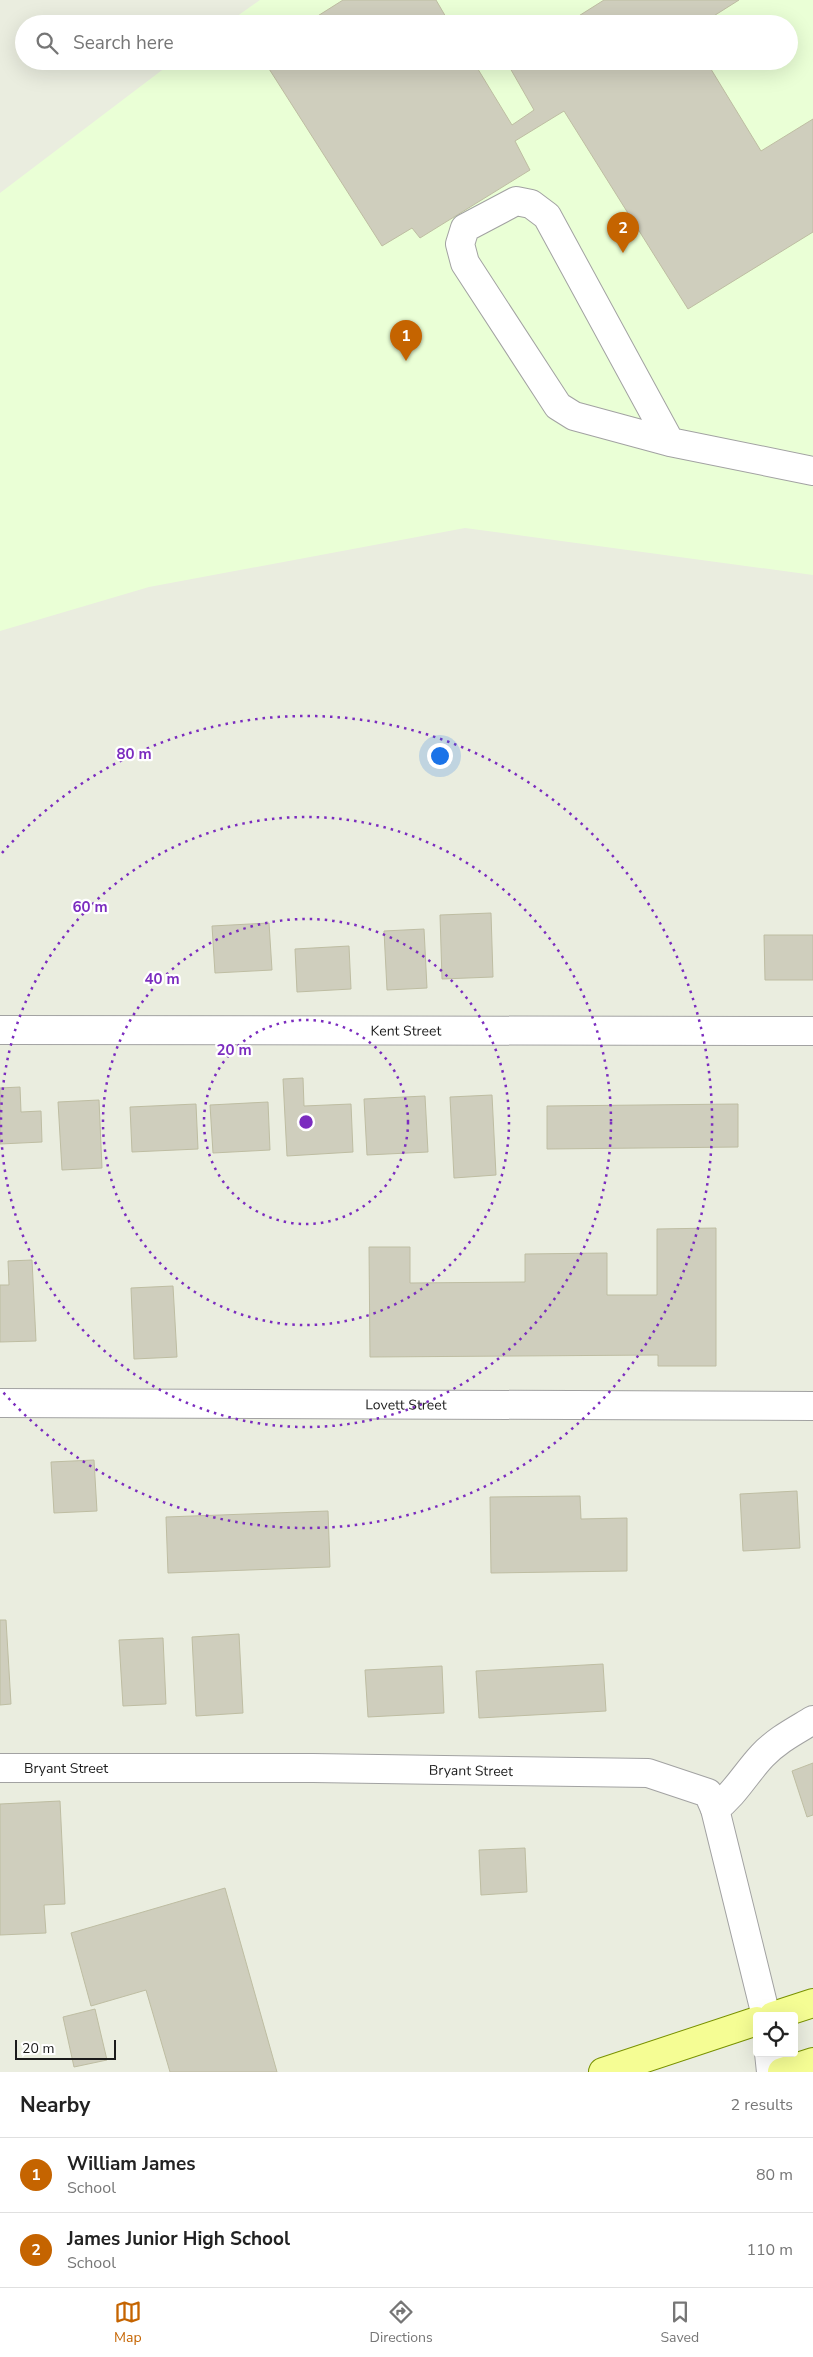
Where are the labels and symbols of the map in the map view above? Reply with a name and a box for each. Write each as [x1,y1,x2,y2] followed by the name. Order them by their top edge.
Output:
[607,212,639,253] pin: 2
[390,320,422,361] pin: 1
[427,743,453,769] your location
[116,744,152,764] text: 80 m
[72,897,108,917] text: 60 m
[144,969,180,989] text: 40 m
[371,1021,441,1041] street label: Kent Street
[216,1040,252,1060] text: 20 m
[297,1113,315,1131] centre of rings
[365,1395,447,1415] street label: Lovett Street
[24,1759,108,1778] street label: Bryant Street
[429,1761,513,1781] street label: Bryant Street
[15,2037,116,2060] scale bar

